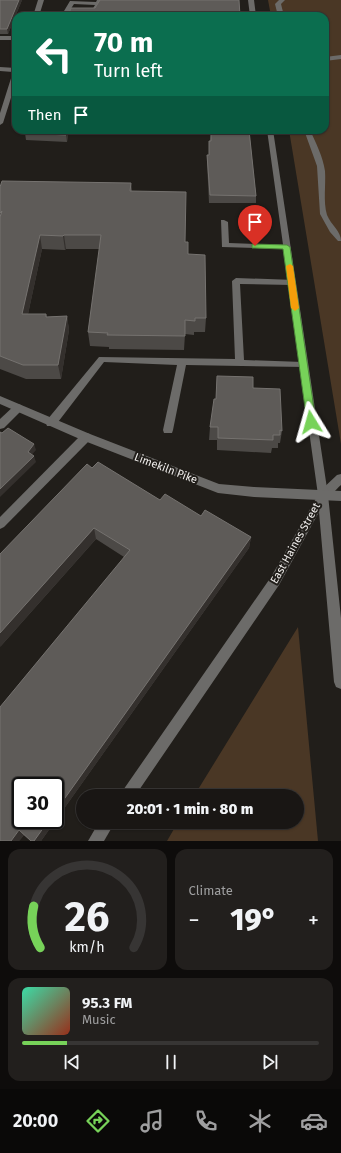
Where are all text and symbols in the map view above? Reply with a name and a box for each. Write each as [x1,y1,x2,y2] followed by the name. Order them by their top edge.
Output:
[94,26,153,59] text: 70 m
[28,28,80,80] icon: left
[94,60,163,82] text: Turn left
[70,104,92,126] icon: arrive
[28,106,62,124] text: Then
[238,205,272,246] pin
[244,211,266,233] icon: arrive
[290,401,332,443] position arrow
[133,451,199,486] street label: Limekiln Pike
[268,500,323,586] street label: East Haines Street
[12,777,64,829] speed limit sign: 30
[127,800,253,818] text: 20:01 · 1 min · 80 m
[189,883,233,898] text: Climate
[65,891,110,941] text: 26
[230,902,277,938] text: 19°
[189,907,200,934] text: −
[308,907,319,934] text: +
[70,938,105,955] text: km/h
[82,994,132,1012] text: 95.3 FM
[82,1012,116,1027] text: Music
[61,1051,83,1073] icon: previous
[160,1051,182,1073] icon: pause
[259,1051,281,1073] icon: next
[84,1107,112,1135] icon: directions
[138,1107,166,1135] icon: music
[192,1107,220,1135] icon: phone
[246,1107,274,1135] icon: climate
[300,1107,328,1135] icon: car
[13,1110,58,1132] text: 20:00

